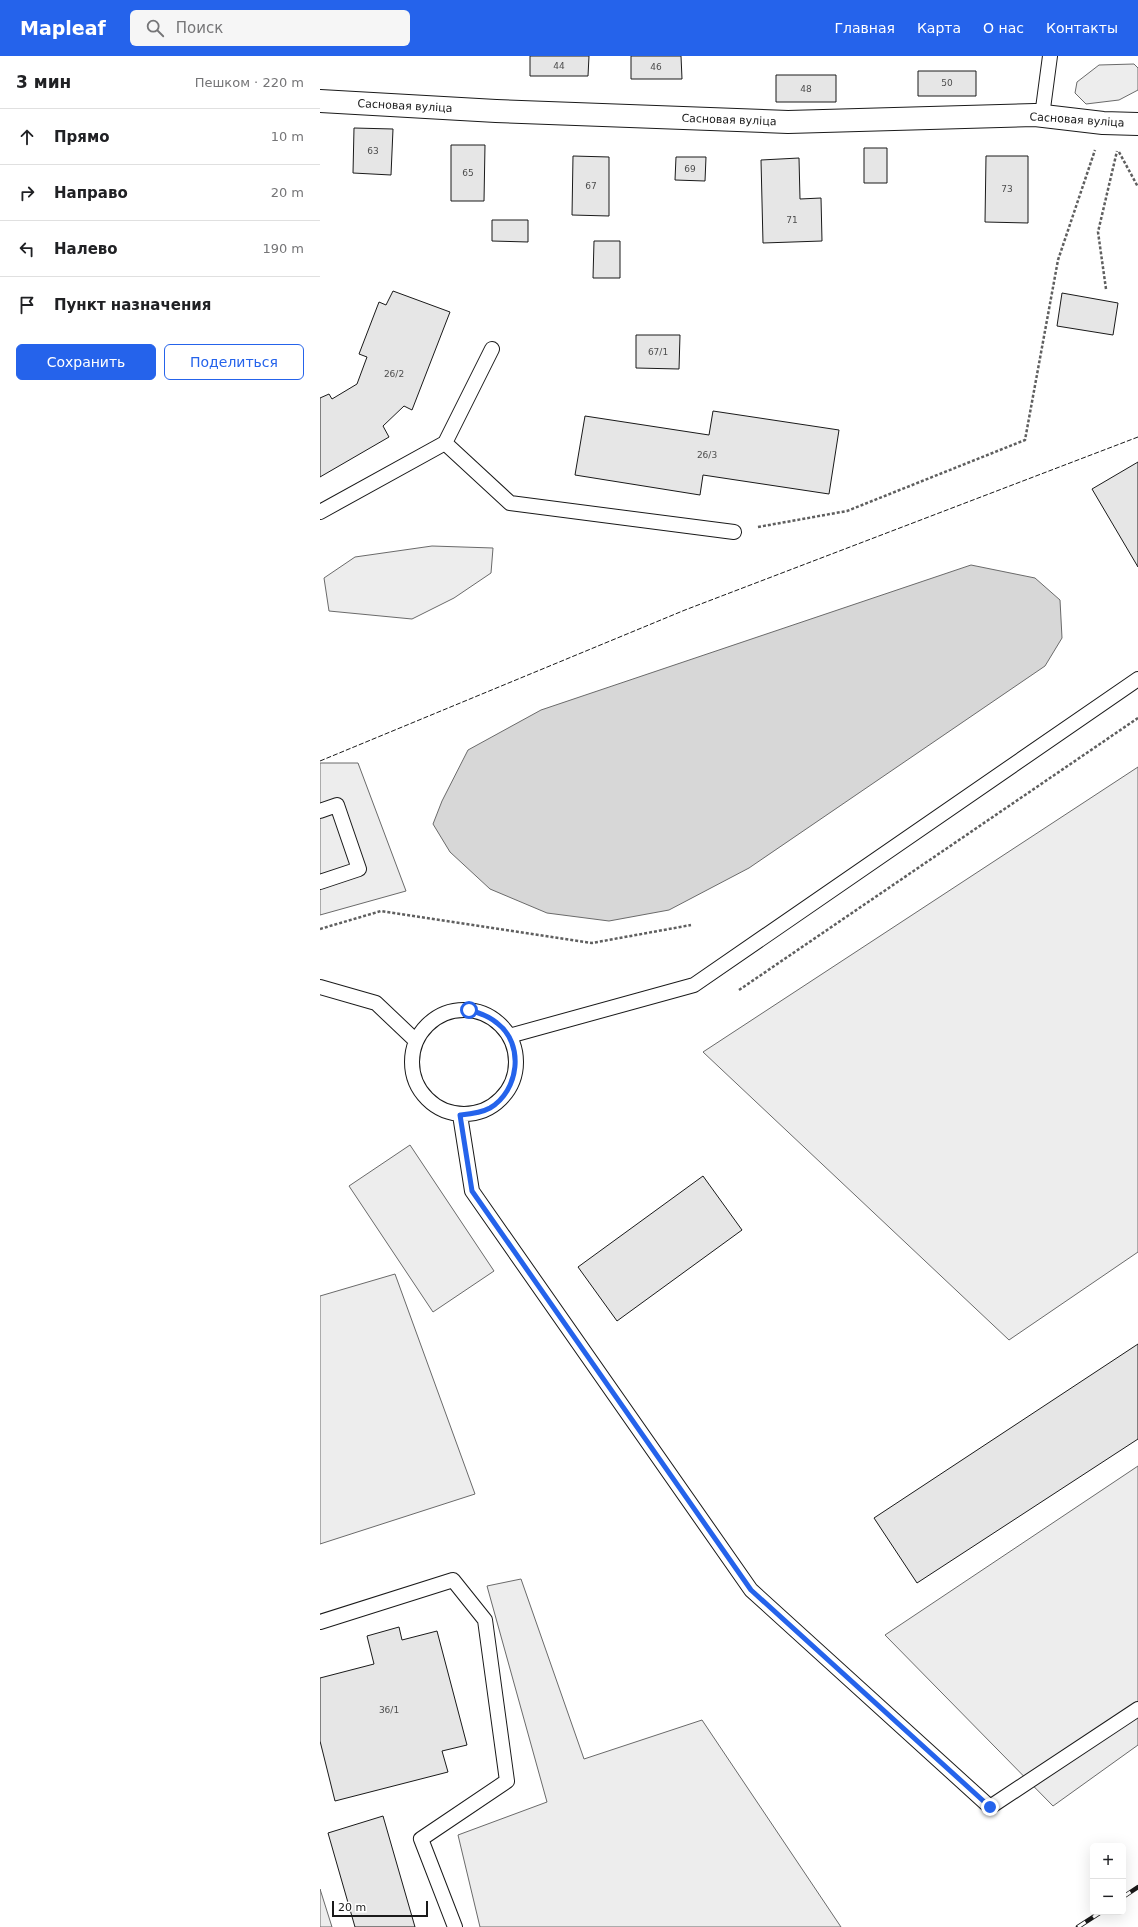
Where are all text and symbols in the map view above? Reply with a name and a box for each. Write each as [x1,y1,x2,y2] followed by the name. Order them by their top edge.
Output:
[130,10,410,46] search box
[20,17,106,39] text: Mapleaf
[144,17,166,39] icon: search
[176,19,223,37] text: Поиск
[834,20,895,36] text: Главная
[917,20,961,36] text: Карта
[983,20,1024,36] text: О нас
[1046,20,1118,36] text: Контакты
[553,61,565,71] house number: 44
[650,62,662,72] house number: 46
[16,72,71,92] text: 3 мин
[195,75,304,90] text: Пешком · 220 m
[941,78,953,88] house number: 50
[800,84,812,94] house number: 48
[357,97,453,115] street label: Сасновая вуліца
[1029,110,1125,130] street label: Сасновая вуліца
[681,112,777,128] street label: Сасновая вуліца
[16,126,38,148] icon: ahead
[54,128,110,146] text: Прямо
[271,129,304,144] text: 10 m
[367,146,379,156] house number: 63
[684,164,696,174] house number: 69
[462,168,474,178] house number: 65
[585,181,597,191] house number: 67
[16,182,38,204] icon: right
[54,184,128,202] text: Направо
[1001,184,1013,194] house number: 73
[271,185,304,200] text: 20 m
[786,215,798,225] house number: 71
[16,238,38,260] icon: left
[54,240,118,258] text: Налево
[262,241,304,256] text: 190 m
[16,294,38,316] icon: arrive
[54,296,211,314] text: Пункт назначения
[16,344,156,380] button: Сохранить
[164,344,304,380] button: Поделиться
[648,347,668,357] house number: 67/1
[384,369,404,379] house number: 26/2
[697,450,717,460] house number: 26/3
[460,1001,478,1019] route start
[379,1705,399,1715] house number: 36/1
[981,1798,999,1816] route end
[1090,1843,1126,1915] map controls
[1090,1843,1126,1879] button: +
[1090,1879,1126,1915] button: −
[332,1899,428,1918] scale bar
[338,1901,366,1914] text: 20 m

